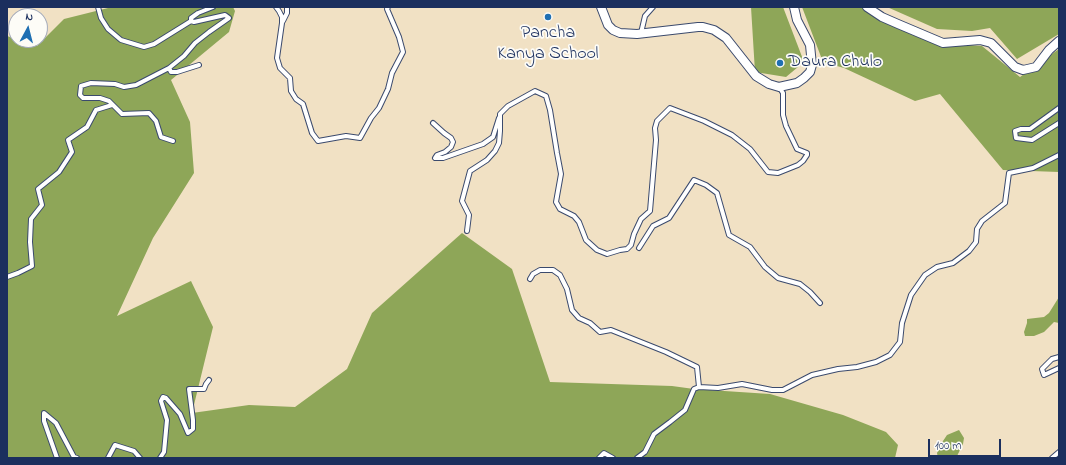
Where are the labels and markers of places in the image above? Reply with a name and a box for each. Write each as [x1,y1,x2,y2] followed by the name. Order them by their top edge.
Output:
[543,12,553,22] marker: Pancha Kanya School
[498,23,598,66] place label: Pancha Kanya School
[788,52,882,74] place label: Daura Chulo
[775,58,785,68] marker: Daura Chulo

